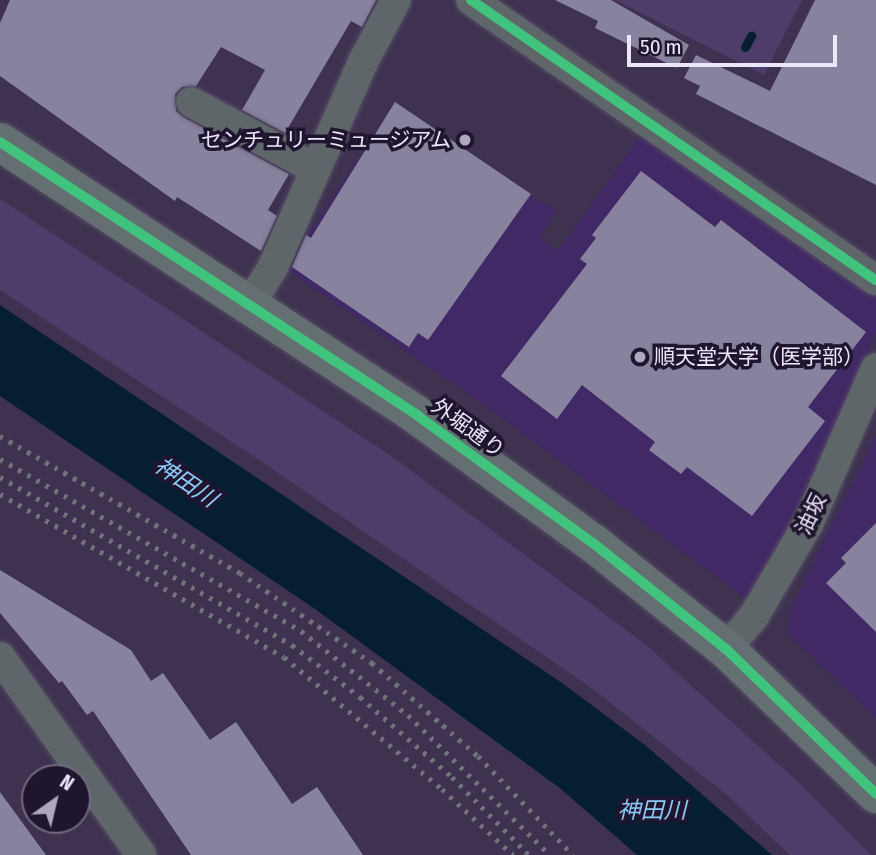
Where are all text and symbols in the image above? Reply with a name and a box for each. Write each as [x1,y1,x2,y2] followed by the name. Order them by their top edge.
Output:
[631,21,841,65] scale bar
[640,34,682,60] text: 50 m
[199,127,451,153] place label: センチュリーミュージアム
[457,132,473,148] marker: センチュリーミュージアム
[654,344,864,370] place label: 順天堂大学（医学部）
[632,349,648,365] marker: 順天堂大学（医学部）
[427,393,509,463] street label: 外堀通り
[150,451,222,513] water label: 神田川
[790,490,832,538] street label: 油坂
[21,764,91,834] north arrow
[56,770,78,796] text: N
[618,796,686,824] water label: 神田川

